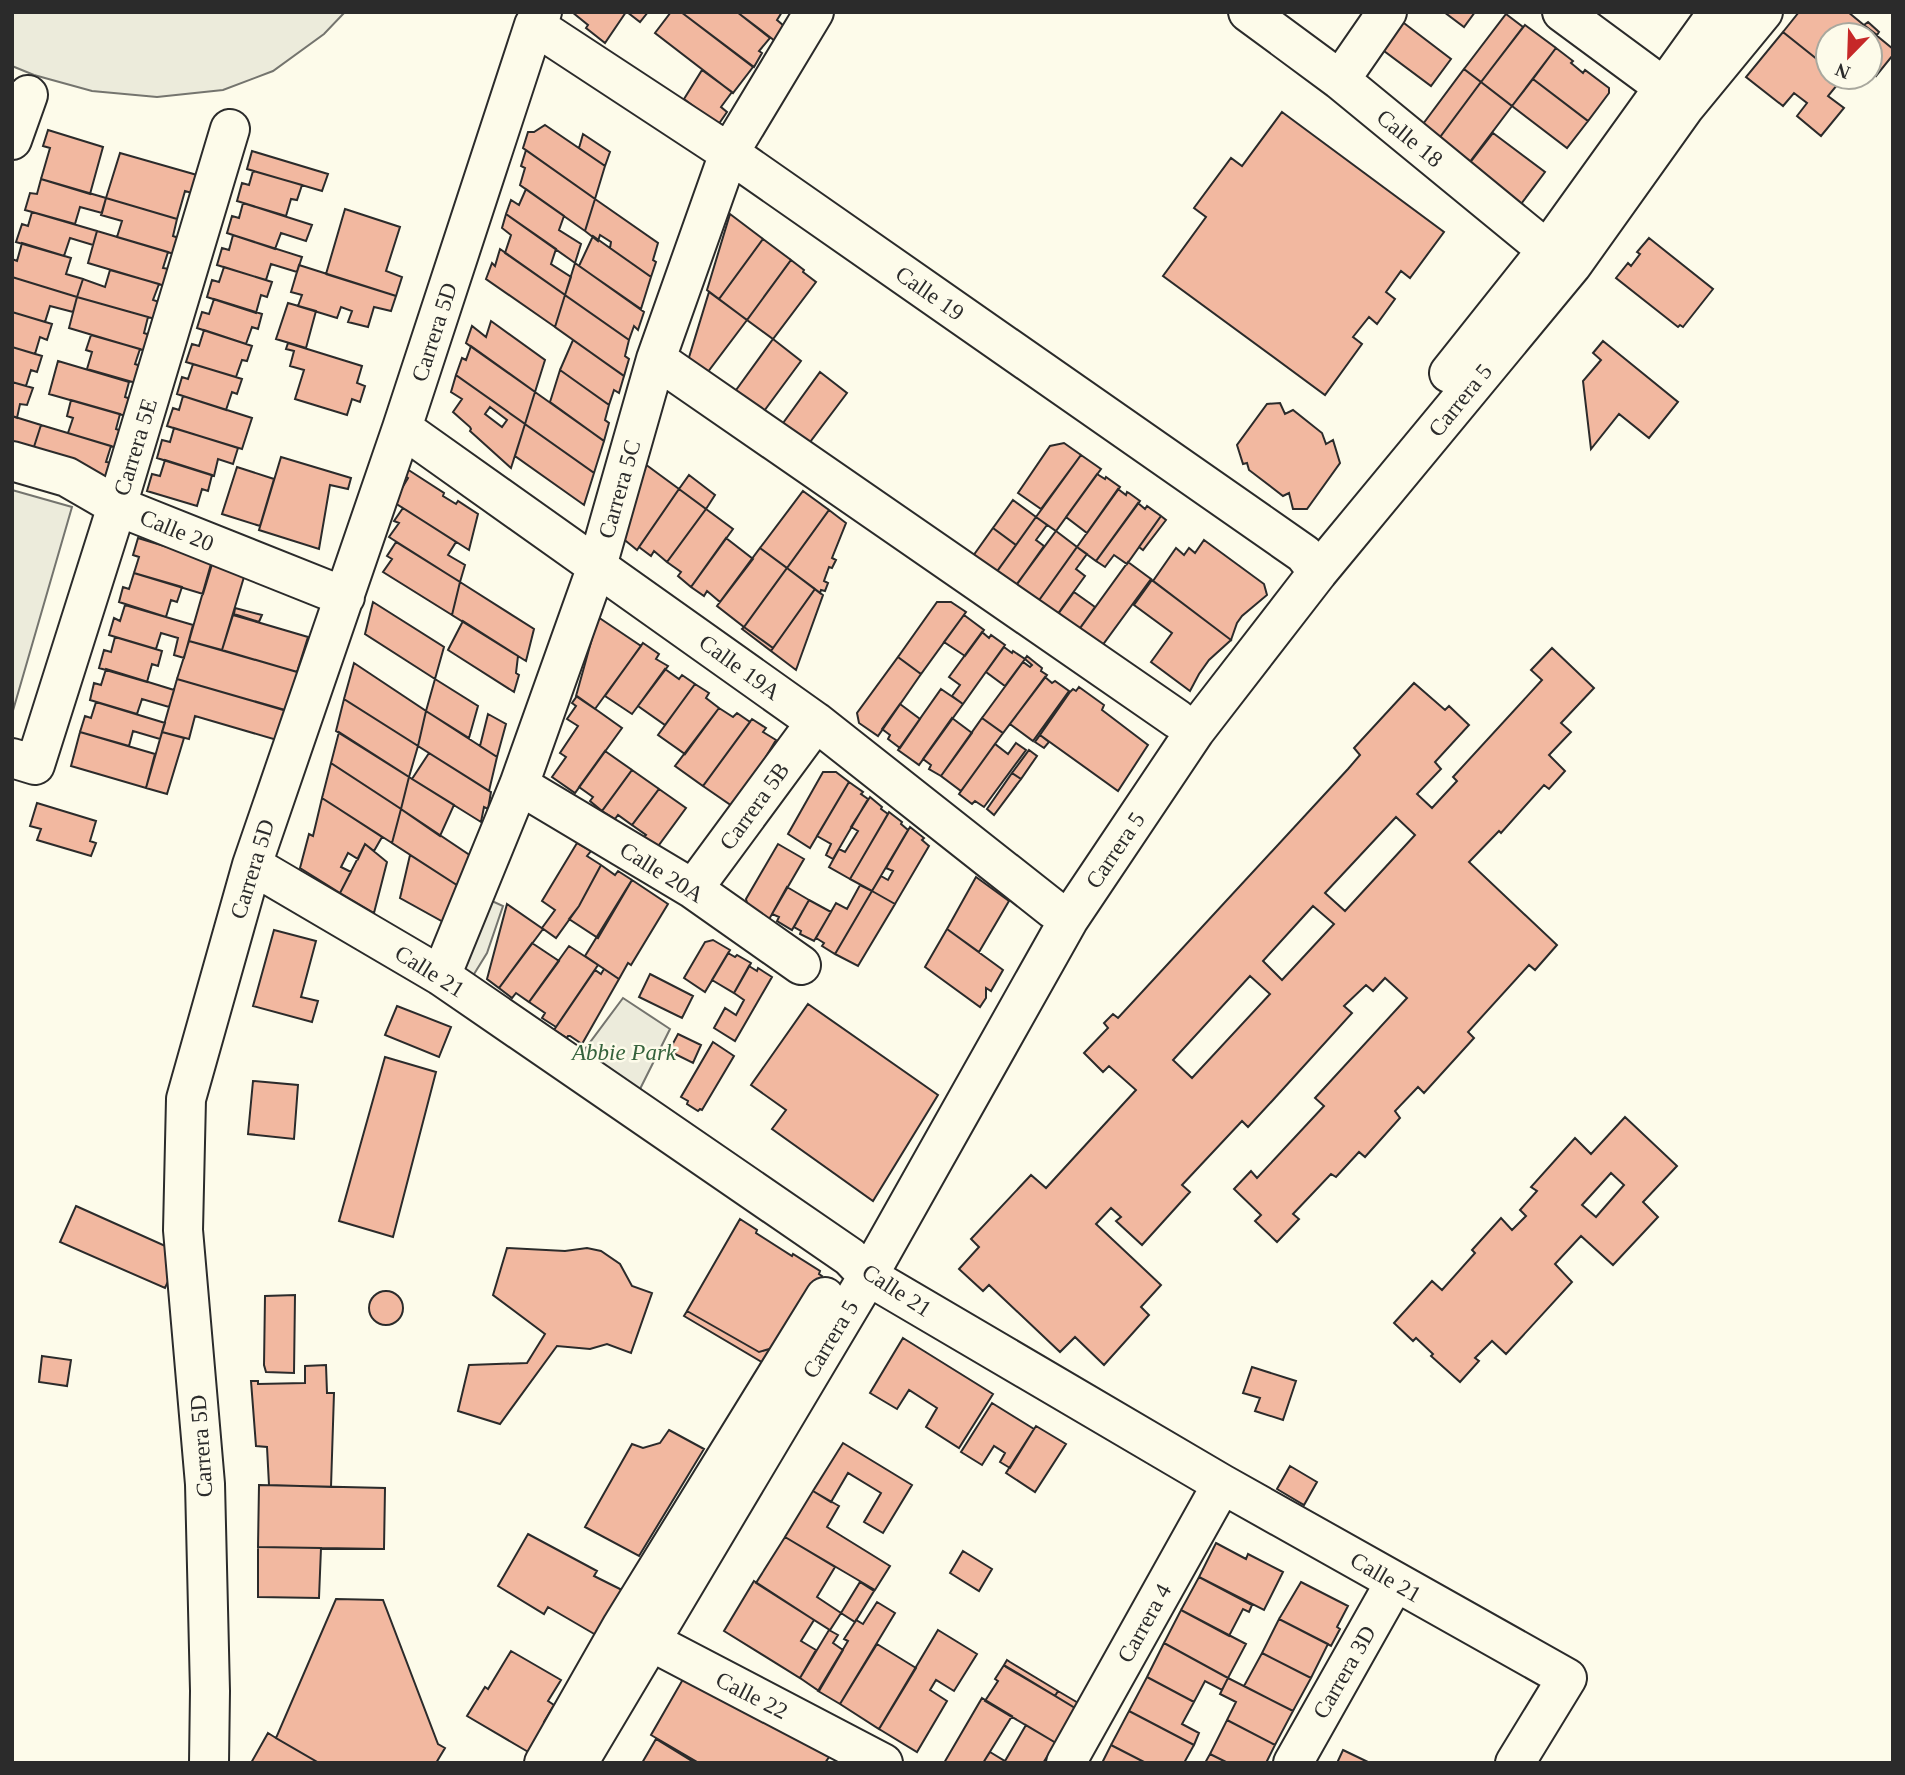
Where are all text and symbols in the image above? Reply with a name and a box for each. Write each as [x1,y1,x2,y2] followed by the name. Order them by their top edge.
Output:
[1814,21,1884,91] north arrow
[1832,59,1853,84] text: N
[1372,104,1448,172] street label: Calle 18
[891,261,969,326] street label: Calle 19
[407,279,462,385] street label: Carrera 5D
[1424,359,1497,442] street label: Carrera 5
[109,396,162,499] street label: Carrera 5E
[593,437,645,541] street label: Carrera 5C
[136,504,217,557] street label: Calle 20
[694,630,785,705] street label: Calle 19A
[714,758,794,855] street label: Carrera 5B
[1081,808,1150,893] street label: Carrera 5
[225,816,279,922] street label: Carrera 5D
[615,837,709,908] street label: Calle 20A
[390,940,469,1003] street label: Calle 21
[570,1040,677,1065] park label: Abbie Park
[858,1259,936,1322] street label: Calle 21
[798,1296,863,1383] street label: Carrera 5
[185,1394,218,1498] street label: Carrera 5D
[1346,1547,1425,1608] street label: Calle 21
[1113,1579,1177,1667] street label: Carrera 4
[1308,1621,1381,1723] street label: Carrera 3D
[712,1667,792,1724] street label: Calle 22

